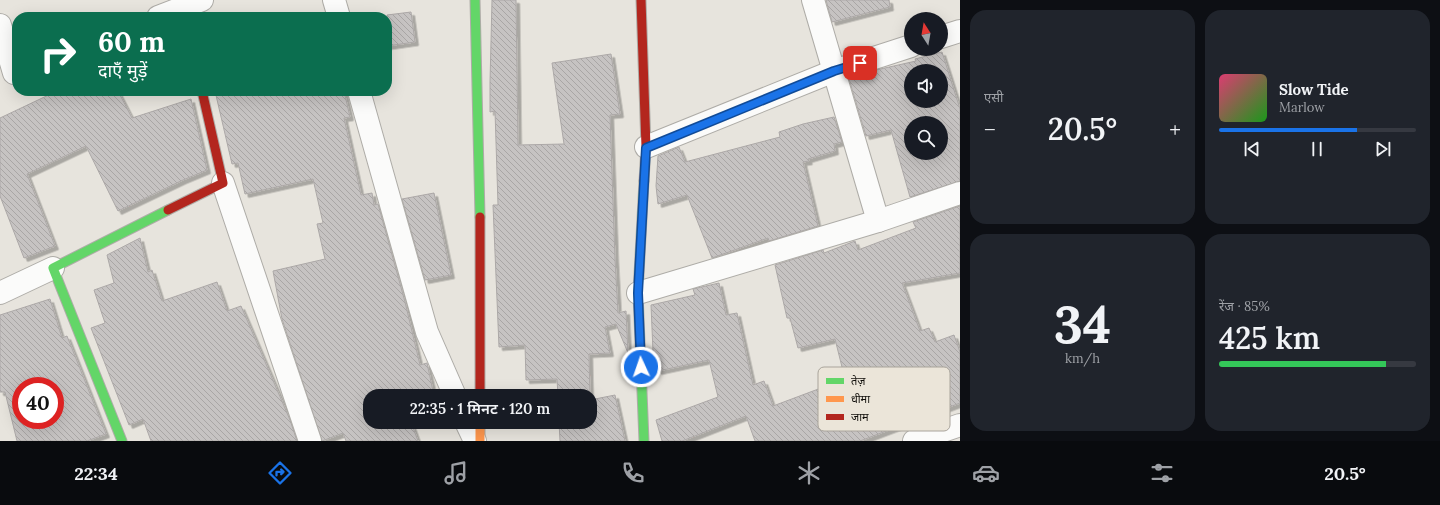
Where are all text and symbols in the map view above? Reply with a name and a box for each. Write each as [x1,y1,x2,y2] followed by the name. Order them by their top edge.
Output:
[904,12,948,56] north arrow
[904,12,948,160] map controls
[98,24,165,60] text: 60 m
[32,28,84,80] icon: right
[843,46,877,80] pin
[849,52,871,74] icon: arrive
[98,59,147,82] text: दाएँ मुड़ें
[904,64,948,108] button: sound
[1279,80,1349,99] text: Slow Tide
[984,89,1003,106] text: एसी
[1279,99,1325,116] text: Marlow
[1048,110,1117,148] text: 20.5°
[984,115,996,143] text: −
[1169,115,1181,143] text: +
[904,116,948,160] button: search
[1241,138,1263,160] icon: previous
[1306,138,1328,160] icon: pause
[1372,138,1394,160] icon: next
[1054,291,1111,357] text: 34
[1219,298,1270,315] text: रेंज · 85%
[1219,319,1320,357] text: 425 km
[620,346,662,388] position arrow
[1065,350,1100,367] text: km/h
[818,367,950,431] legend
[851,374,866,388] text: तेज़
[12,377,64,429] speed limit sign: 40
[851,392,870,406] text: धीमा
[410,399,550,418] text: 22:35 · 1 मिनट · 120 m
[851,410,869,424] text: जाम
[266,459,294,487] icon: directions
[442,459,470,487] icon: music
[619,459,647,487] icon: phone
[795,459,823,487] icon: climate
[972,459,1000,487] icon: car
[1148,459,1176,487] icon: filters
[74,462,118,485] text: 22:34
[1324,462,1366,485] text: 20.5°

